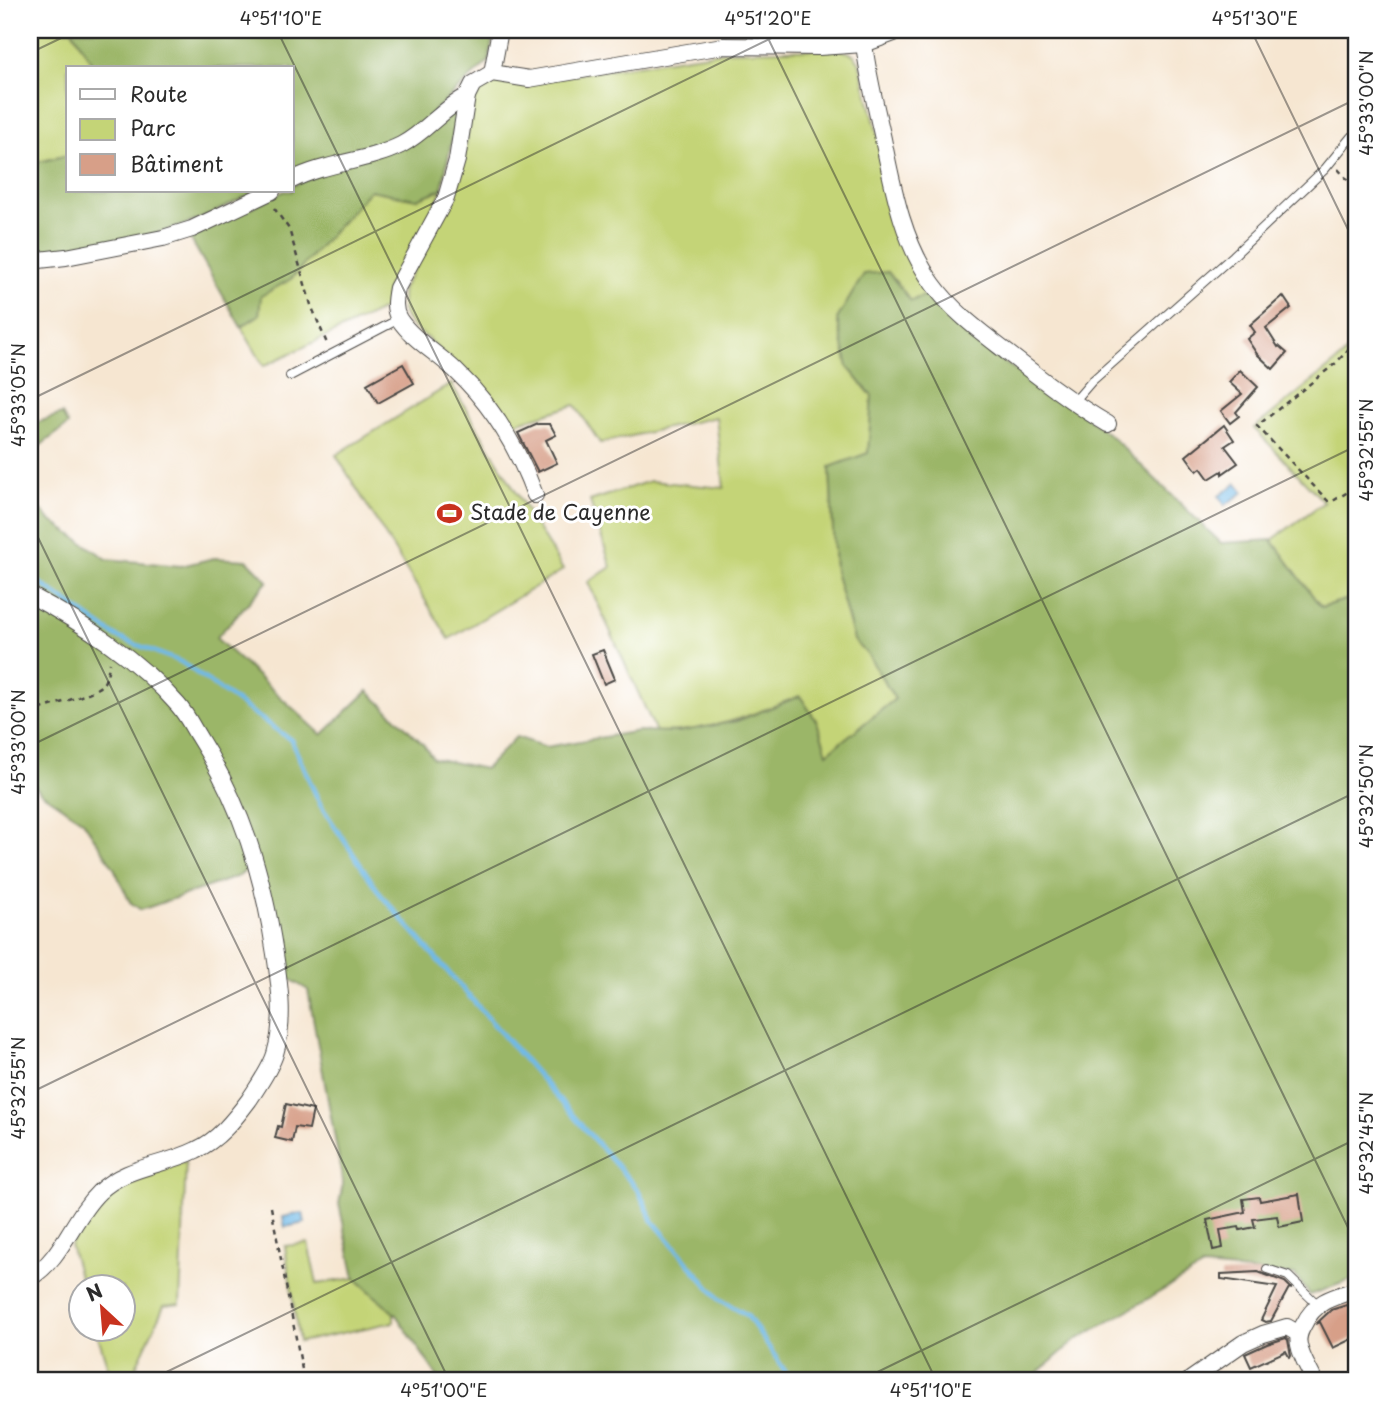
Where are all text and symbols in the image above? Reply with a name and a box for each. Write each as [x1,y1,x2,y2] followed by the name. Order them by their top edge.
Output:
[240,4,322,31] text: 4°51'10"E
[725,4,811,31] text: 4°51'20"E
[1212,4,1298,31] text: 4°51'30"E
[1352,50,1379,156] text: 45°33'00"N
[66,66,294,192] legend
[130,77,188,109] text: Route
[130,111,176,143] text: Parc
[130,147,223,179] text: Bâtiment
[4,343,31,447] text: 45°33'05"N
[1352,398,1379,502] text: 45°32'55"N
[470,495,651,527] place label: Stade de Cayenne
[436,499,464,527] sports icon: Stade de Cayenne
[4,689,31,795] text: 45°33'00"N
[1352,744,1379,848] text: 45°32'50"N
[4,1036,31,1140] text: 45°32'55"N
[1352,1092,1379,1194] text: 45°32'45"N
[66,1274,136,1344] north arrow
[81,1276,107,1308] text: N
[400,1376,488,1403] text: 4°51'00"E
[890,1376,972,1403] text: 4°51'10"E

